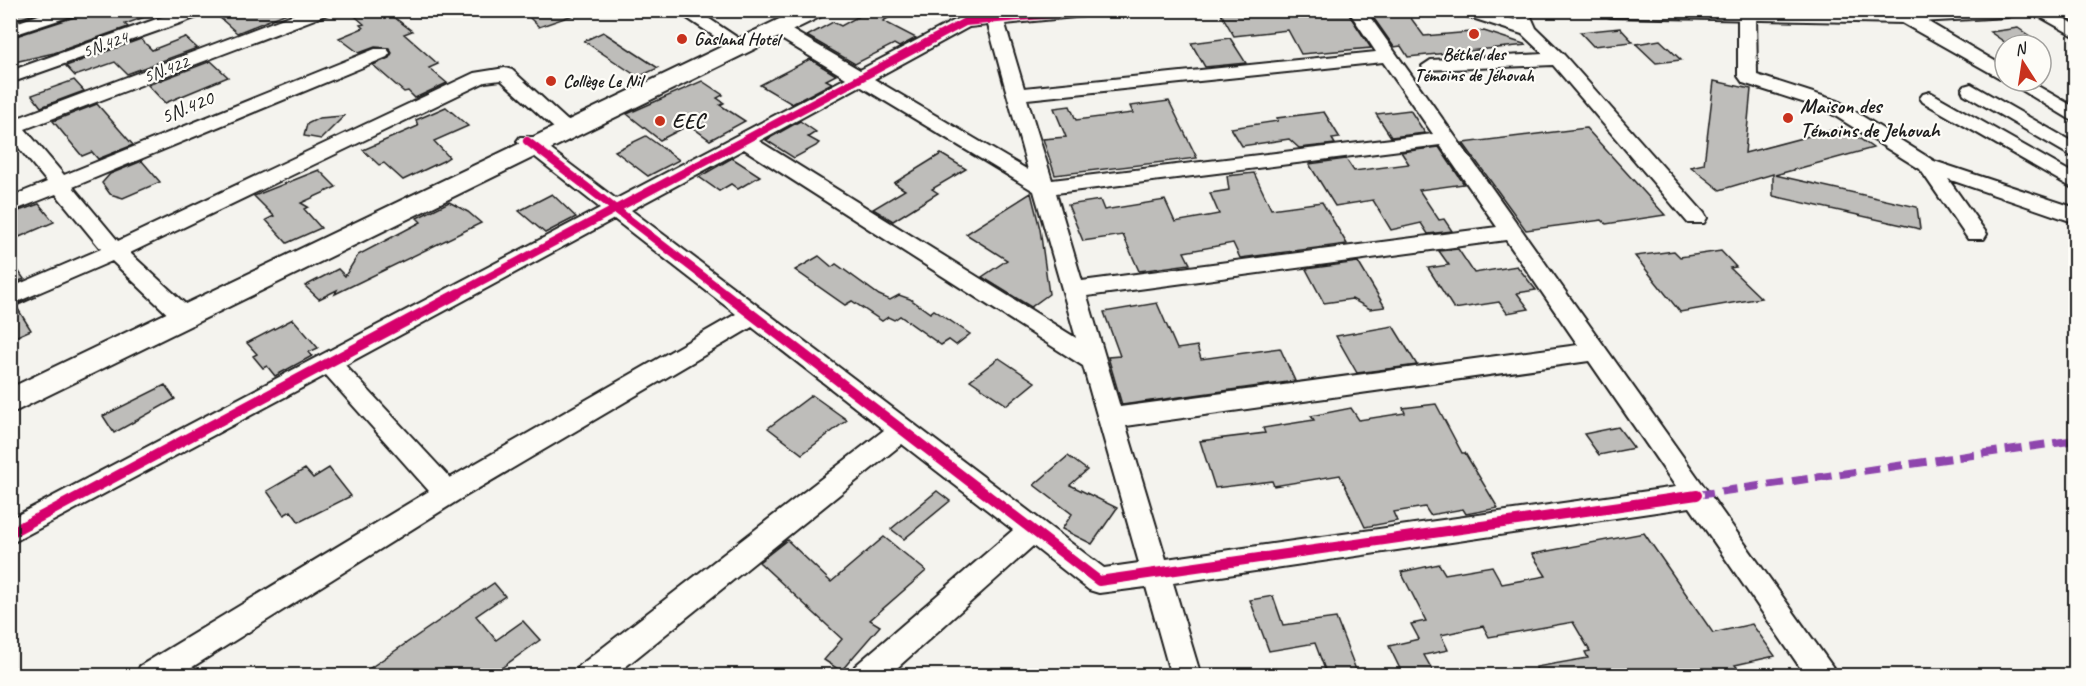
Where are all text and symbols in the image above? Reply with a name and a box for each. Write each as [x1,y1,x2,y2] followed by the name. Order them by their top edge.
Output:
[79,25,133,62] street label: 5N.424
[1467,27,1481,41] marker: Béthel des Témoins de Jéhovah
[694,28,783,50] place label: Gasland Hotel
[675,32,689,46] marker: Gasland Hotel
[1993,33,2053,93] north arrow
[2013,38,2030,60] text: N
[1414,43,1534,86] place label: Béthel des Témoins de Jéhovah
[140,50,194,88] street label: 5N.422
[563,70,646,92] place label: Collège Le Nil
[544,74,558,88] marker: Collège Le Nil
[157,84,219,129] street label: 5N.420
[1800,93,1941,143] place label: Maison des Témoins de Jehovah
[672,108,707,134] place label: EEC
[1781,111,1795,125] marker: Maison des Témoins de Jehovah
[653,114,667,128] marker: EEC

